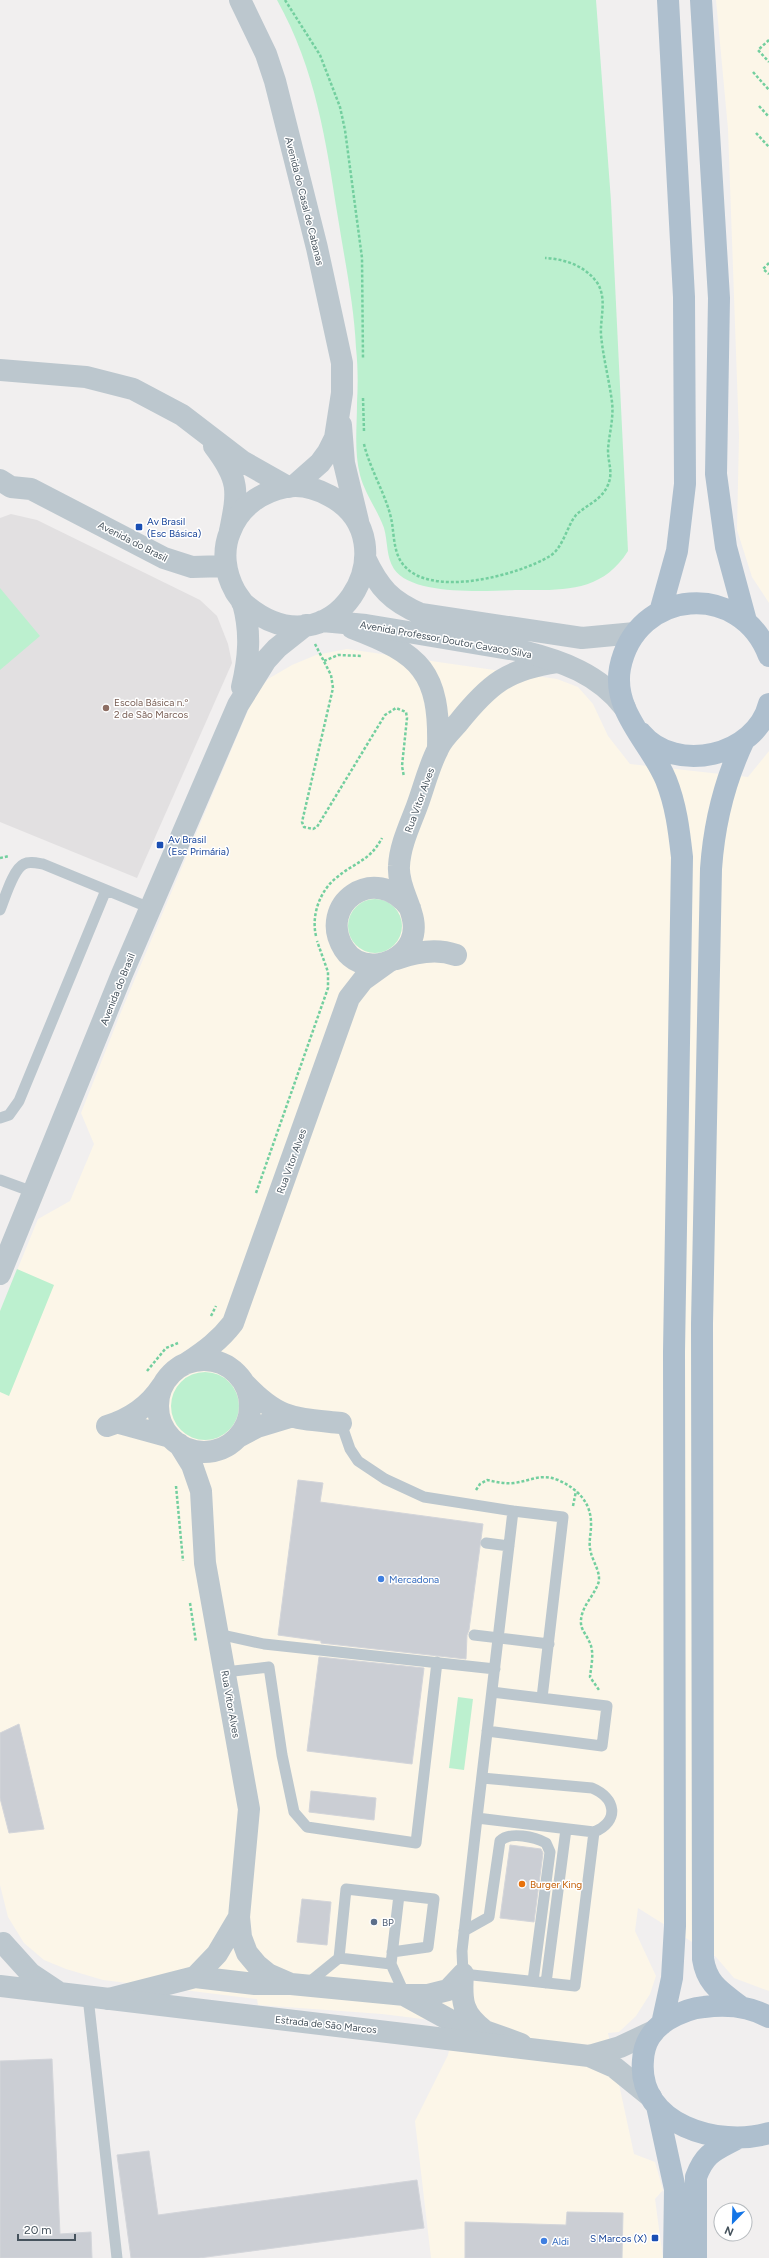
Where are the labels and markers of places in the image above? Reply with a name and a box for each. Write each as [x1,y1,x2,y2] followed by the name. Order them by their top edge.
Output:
[147,515,201,540] place label: Av Brasil (Esc Básica)
[134,522,144,532] marker: Av Brasil (Esc Básica)
[114,696,188,721] place label: Escola Básica n.º 2 de São Marcos
[101,703,111,713] marker: Escola Básica n.º 2 de São Marcos
[168,833,229,858] place label: Av Brasil (Esc Primária)
[155,840,165,850] marker: Av Brasil (Esc Primária)
[389,1573,439,1586] place label: Mercadona
[376,1574,386,1584] marker: Mercadona
[530,1878,582,1891] place label: Burger King
[517,1879,527,1889] marker: Burger King
[382,1916,394,1929] place label: BP
[369,1917,379,1927] marker: BP
[590,2232,647,2245] place label: S Marcos (X)
[650,2233,660,2243] marker: S Marcos (X)
[552,2235,569,2248] place label: Aldi
[539,2236,549,2246] marker: Aldi

